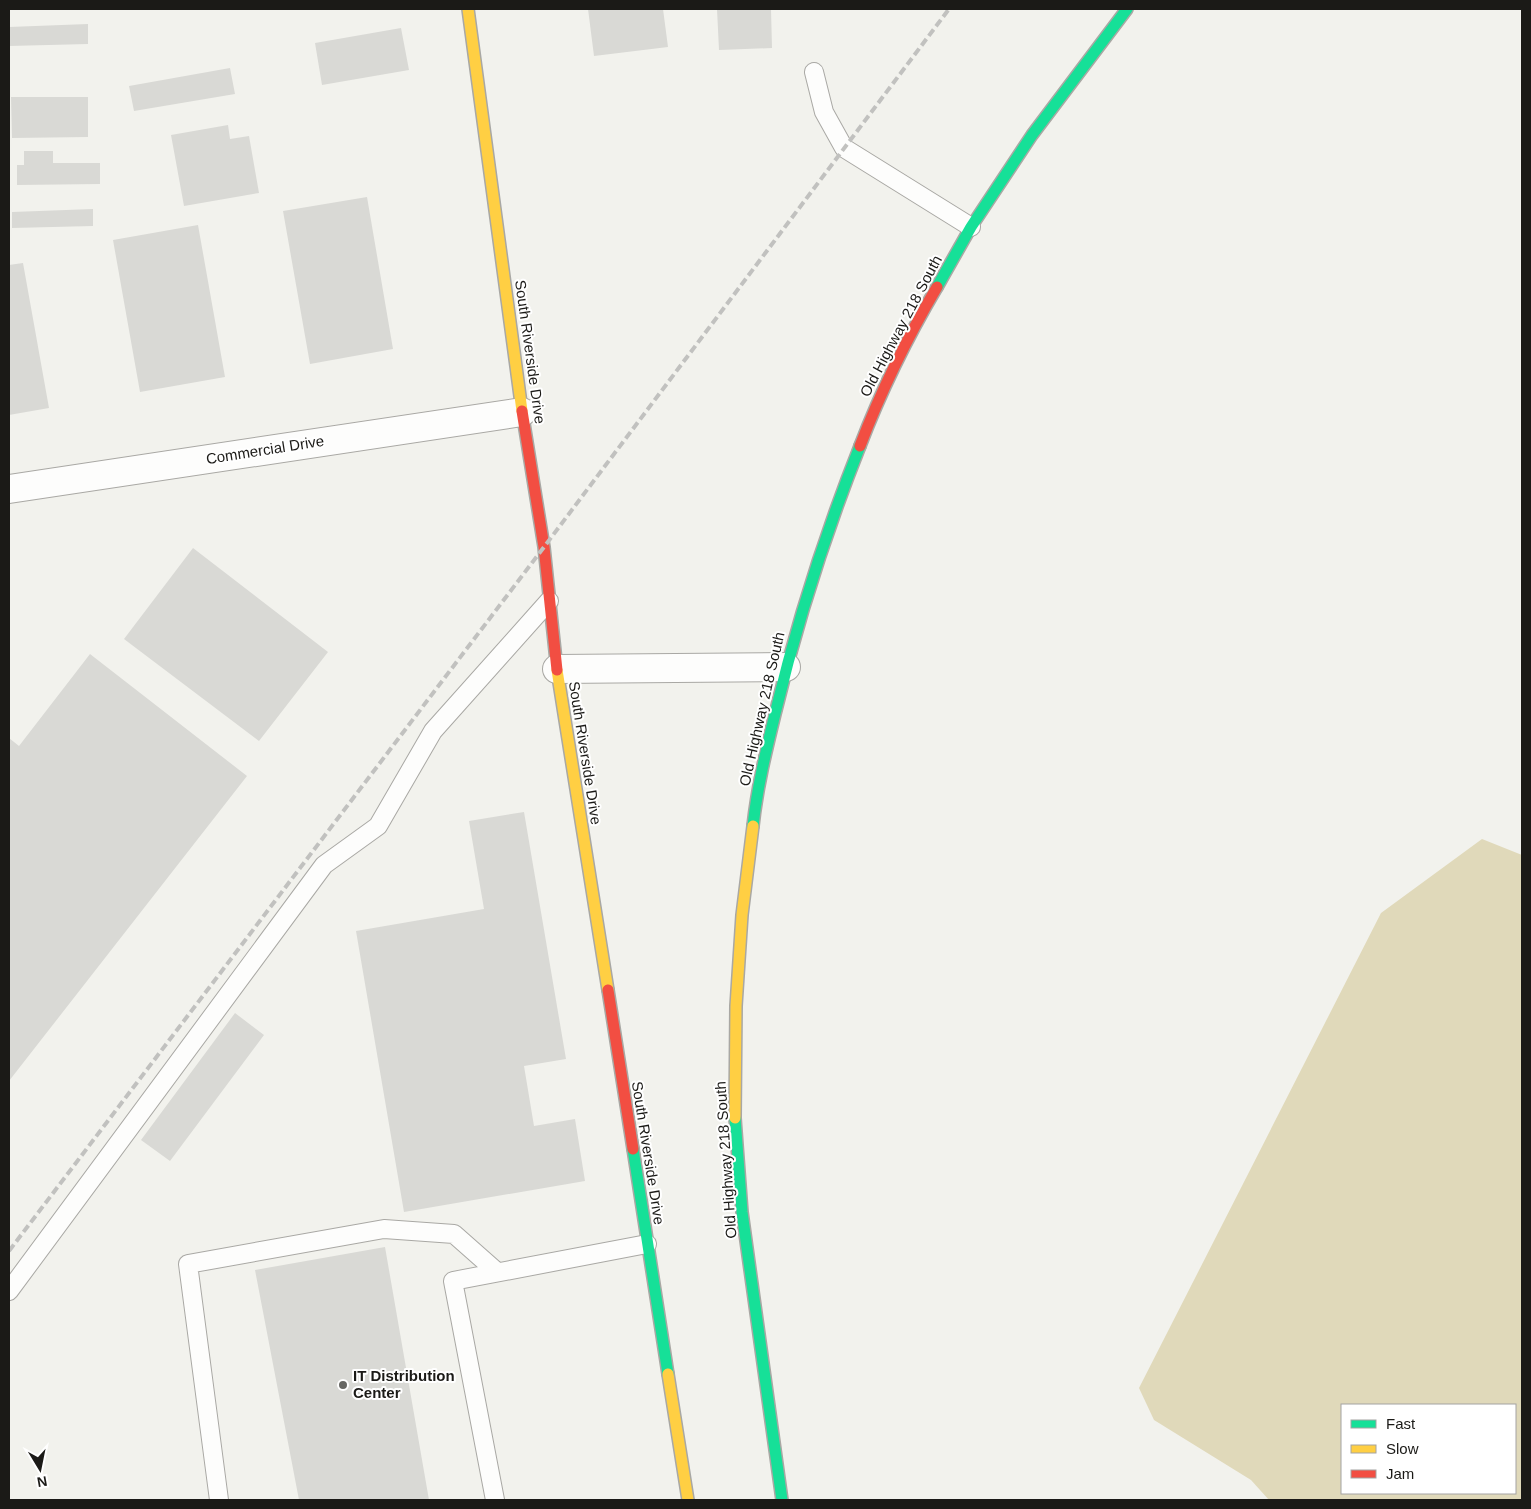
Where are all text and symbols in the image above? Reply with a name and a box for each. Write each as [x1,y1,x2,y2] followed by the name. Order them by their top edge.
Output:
[856,252,945,399] street label: Old Highway 218 South
[512,279,549,425] street label: South Riverside Drive
[205,432,325,467] street label: Commercial Drive
[736,630,788,788] street label: Old Highway 218 South
[566,680,605,826] street label: South Riverside Drive
[629,1080,668,1226] street label: South Riverside Drive
[712,1081,739,1239] street label: Old Highway 218 South
[353,1367,455,1401] place label: IT Distribution Center
[337,1379,349,1391] marker: IT Distribution Center
[1341,1404,1516,1494] legend
[1386,1415,1416,1432] text: Fast
[1386,1440,1419,1457] text: Slow
[15,1444,65,1494] north arrow
[1386,1465,1414,1482] text: Jam
[36,1473,49,1491] text: N

